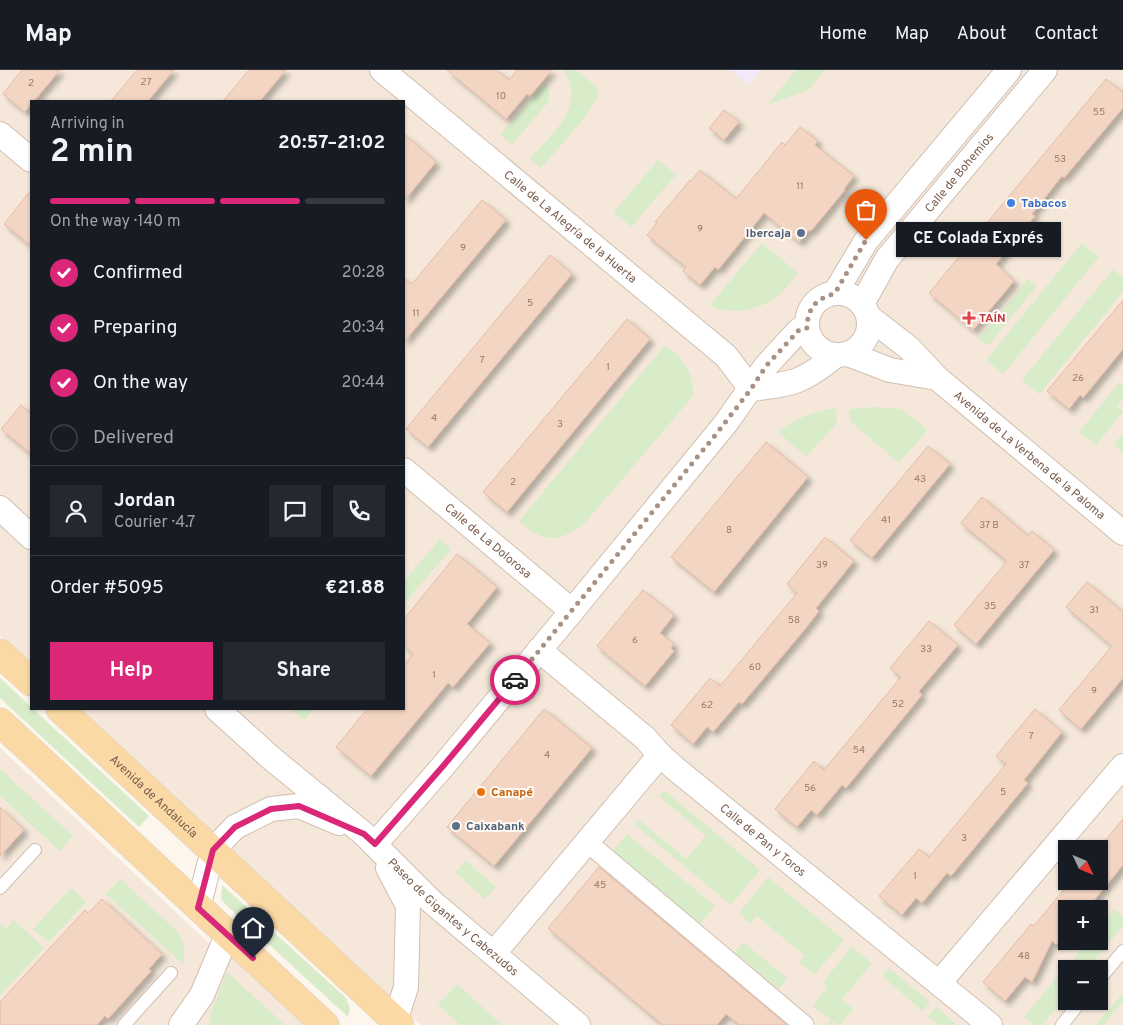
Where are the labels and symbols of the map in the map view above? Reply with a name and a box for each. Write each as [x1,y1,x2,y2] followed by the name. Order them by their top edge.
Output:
[140,76,152,89] house number: 27
[28,77,34,90] house number: 2
[496,90,506,103] house number: 10
[1093,106,1105,119] house number: 55
[922,130,998,217] street label: Calle de Bohemios
[1054,153,1066,166] house number: 53
[500,167,640,287] street label: Calle de La Alegría de la Huerta
[796,180,804,193] house number: 11
[845,189,887,240] pin
[1021,196,1067,212] place label: Tabacos
[1005,197,1017,209] marker: Tabacos
[896,222,1061,258] callout: CE Colada Exprés
[697,223,703,236] house number: 9
[746,226,791,242] place label: Ibercaja
[795,227,807,239] marker: Ibercaja
[460,242,466,255] house number: 9
[527,297,533,310] house number: 5
[412,307,420,320] house number: 11
[979,311,1006,327] place label: TAÍN
[963,312,975,324] marker: TAÍN
[479,354,485,367] house number: 7
[606,361,610,374] house number: 1
[1072,372,1084,385] house number: 26
[950,388,1108,524] street label: Avenida de La Verbena de la Paloma
[431,412,437,425] house number: 4
[557,418,563,431] house number: 3
[914,473,926,486] house number: 43
[510,476,516,489] house number: 2
[441,500,534,583] street label: Calle de La Dolorosa
[881,514,891,527] house number: 41
[979,519,999,532] house number: 37 B
[726,524,732,537] house number: 8
[816,559,828,572] house number: 39
[1018,559,1030,572] house number: 37
[984,600,996,613] house number: 35
[1089,604,1099,617] house number: 31
[788,614,800,627] house number: 58
[632,634,638,647] house number: 6
[920,643,932,656] house number: 33
[490,655,540,705] courier
[749,661,761,674] house number: 60
[432,669,436,682] house number: 1
[1091,685,1097,698] house number: 9
[892,698,904,711] house number: 52
[701,699,713,712] house number: 62
[1028,730,1034,743] house number: 7
[853,744,865,757] house number: 54
[544,749,550,762] house number: 4
[106,752,201,842] street label: Avenida de Andalucía
[804,782,816,795] house number: 56
[491,785,533,801] place label: Canapé
[475,786,487,798] marker: Canapé
[1000,786,1006,799] house number: 5
[716,801,809,881] street label: Calle de Pan y Toros
[466,819,525,835] place label: Caixabank
[450,820,462,832] marker: Caixabank
[961,832,967,845] house number: 3
[1058,840,1108,890] north arrow
[384,855,521,980] street label: Paseo de Gigantes y Cabezudos
[913,870,917,883] house number: 1
[594,879,606,892] house number: 45
[232,907,274,958] pin
[1018,950,1030,963] house number: 48

